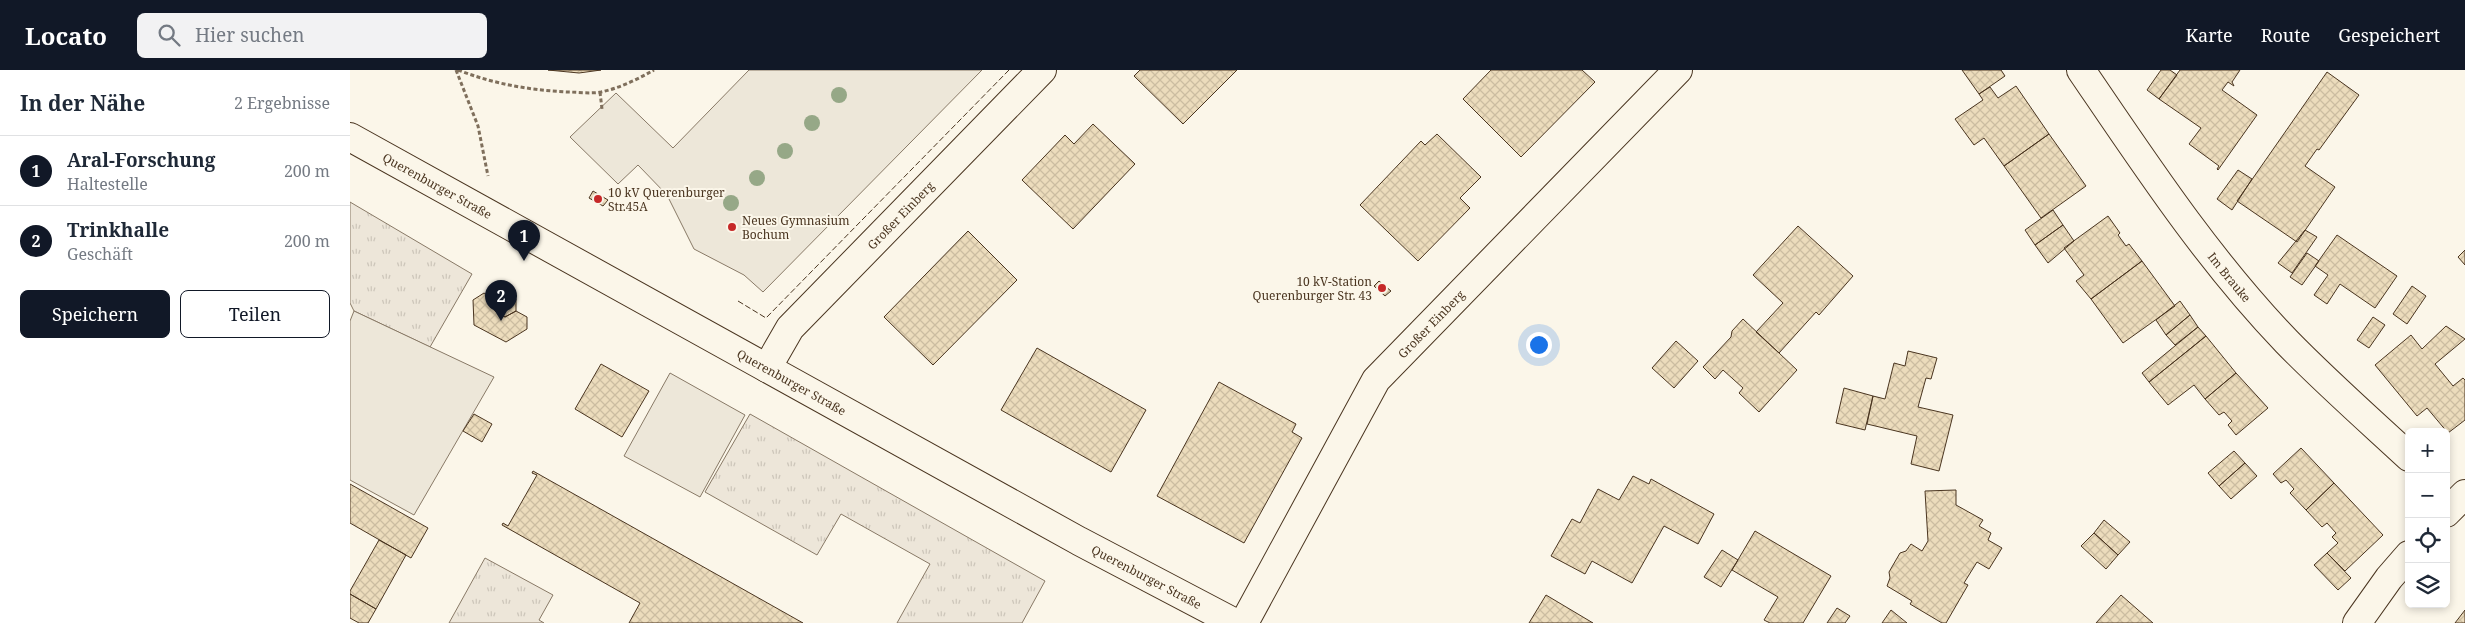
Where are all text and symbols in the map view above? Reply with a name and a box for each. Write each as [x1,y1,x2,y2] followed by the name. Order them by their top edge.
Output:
[137,13,487,58] search box
[25,19,107,52] text: Locato
[155,21,183,49] icon: search
[195,22,305,48] text: Hier suchen
[2185,23,2233,47] text: Karte
[2261,23,2310,47] text: Route
[2338,23,2440,47] text: Gespeichert
[20,89,145,117] text: In der Nähe
[234,92,330,114] text: 2 Ergebnisse
[67,147,215,173] text: Aral-Forschung
[380,148,495,223] street label: Querenburger Straße
[31,160,41,182] text: 1
[284,160,330,182] text: 200 m
[67,173,148,195] text: Haltestelle
[863,177,938,253] street label: Großer Einberg
[608,184,725,215] place label: 10 kV Querenburger Str.45A
[592,193,604,205] marker: 10 kV Querenburger Str.45A
[742,212,850,243] place label: Neues Gymnasium Bochum
[67,217,169,243] text: Trinkhalle
[508,220,540,261] pin: 1
[726,221,738,233] marker: Neues Gymnasium Bochum
[31,230,41,252] text: 2
[284,230,330,252] text: 200 m
[67,243,133,265] text: Geschäft
[2204,249,2255,306] street label: Im Brauke
[1253,273,1372,304] place label: 10 kV-Station Querenburger Str. 43
[485,280,517,321] pin: 2
[1376,282,1388,294] marker: 10 kV-Station Querenburger Str. 43
[1394,286,1468,362] street label: Großer Einberg
[20,290,170,338] button: Speichern
[180,290,330,338] button: Teilen
[1526,332,1552,358] your location
[734,345,849,419] street label: Querenburger Straße
[2405,428,2450,608] map controls
[2405,428,2450,473] button: +
[2405,473,2450,518] button: −
[2405,518,2450,563] button: locate
[1089,541,1205,613] street label: Querenburger Straße
[2405,563,2450,608] button: layers

